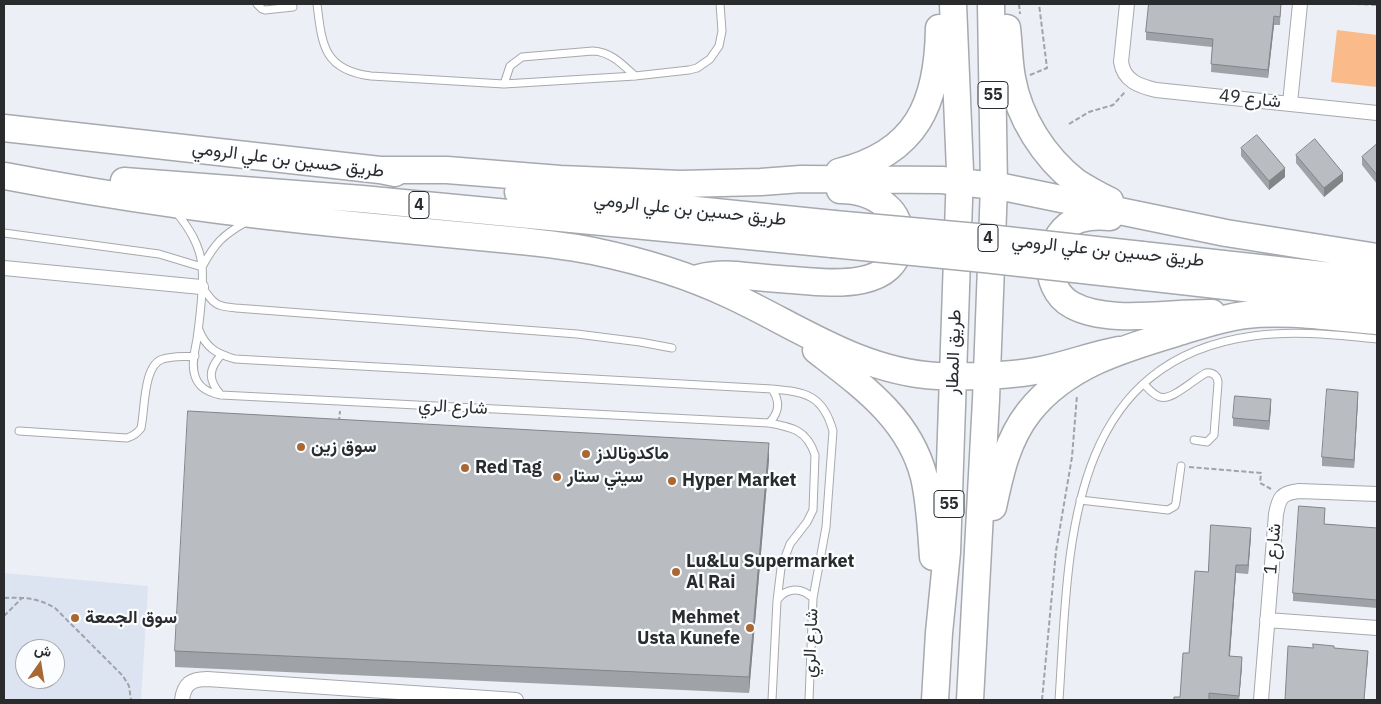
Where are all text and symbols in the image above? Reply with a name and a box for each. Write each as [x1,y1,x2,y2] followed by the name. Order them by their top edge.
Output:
[978,82,1008,108] road number: 55
[1218,85,1282,113] street label: شارع 49
[191,138,385,182] street label: طريق حسين بن علي الرومي
[593,189,787,231] street label: طريق حسين بن علي الرومي
[409,192,429,218] road number: 4
[978,224,998,252] road number: 4
[1011,230,1205,272] street label: طريق حسين بن علي الرومي
[942,309,966,395] street label: طريق المطار
[418,394,488,420] street label: شارع الري
[311,436,377,458] place label: سوق زين
[295,441,307,453] marker: سوق زين
[596,443,669,465] place label: ماكدونالدز
[580,448,592,460] marker: ماكدونالدز
[475,457,542,479] place label: Red Tag
[459,462,471,474] marker: Red Tag
[567,466,643,488] place label: سيتي ستار
[682,470,796,492] place label: Hyper Market
[551,471,563,483] marker: سيتي ستار
[666,475,678,487] marker: Hyper Market
[934,490,964,518] road number: 55
[1260,523,1286,575] street label: شارع 1
[686,551,854,594] place label: Lu&Lu Supermarket Al Rai
[670,566,682,578] marker: Lu&Lu Supermarket Al Rai
[85,607,177,629] place label: سوق الجمعة
[637,607,740,650] place label: Mehmet Usta Kunefe
[799,608,823,678] street label: شارع الري
[69,612,81,624] marker: سوق الجمعة
[744,622,756,634] marker: Mehmet Usta Kunefe
[15,639,65,689] north arrow
[33,640,53,661] text: ش

